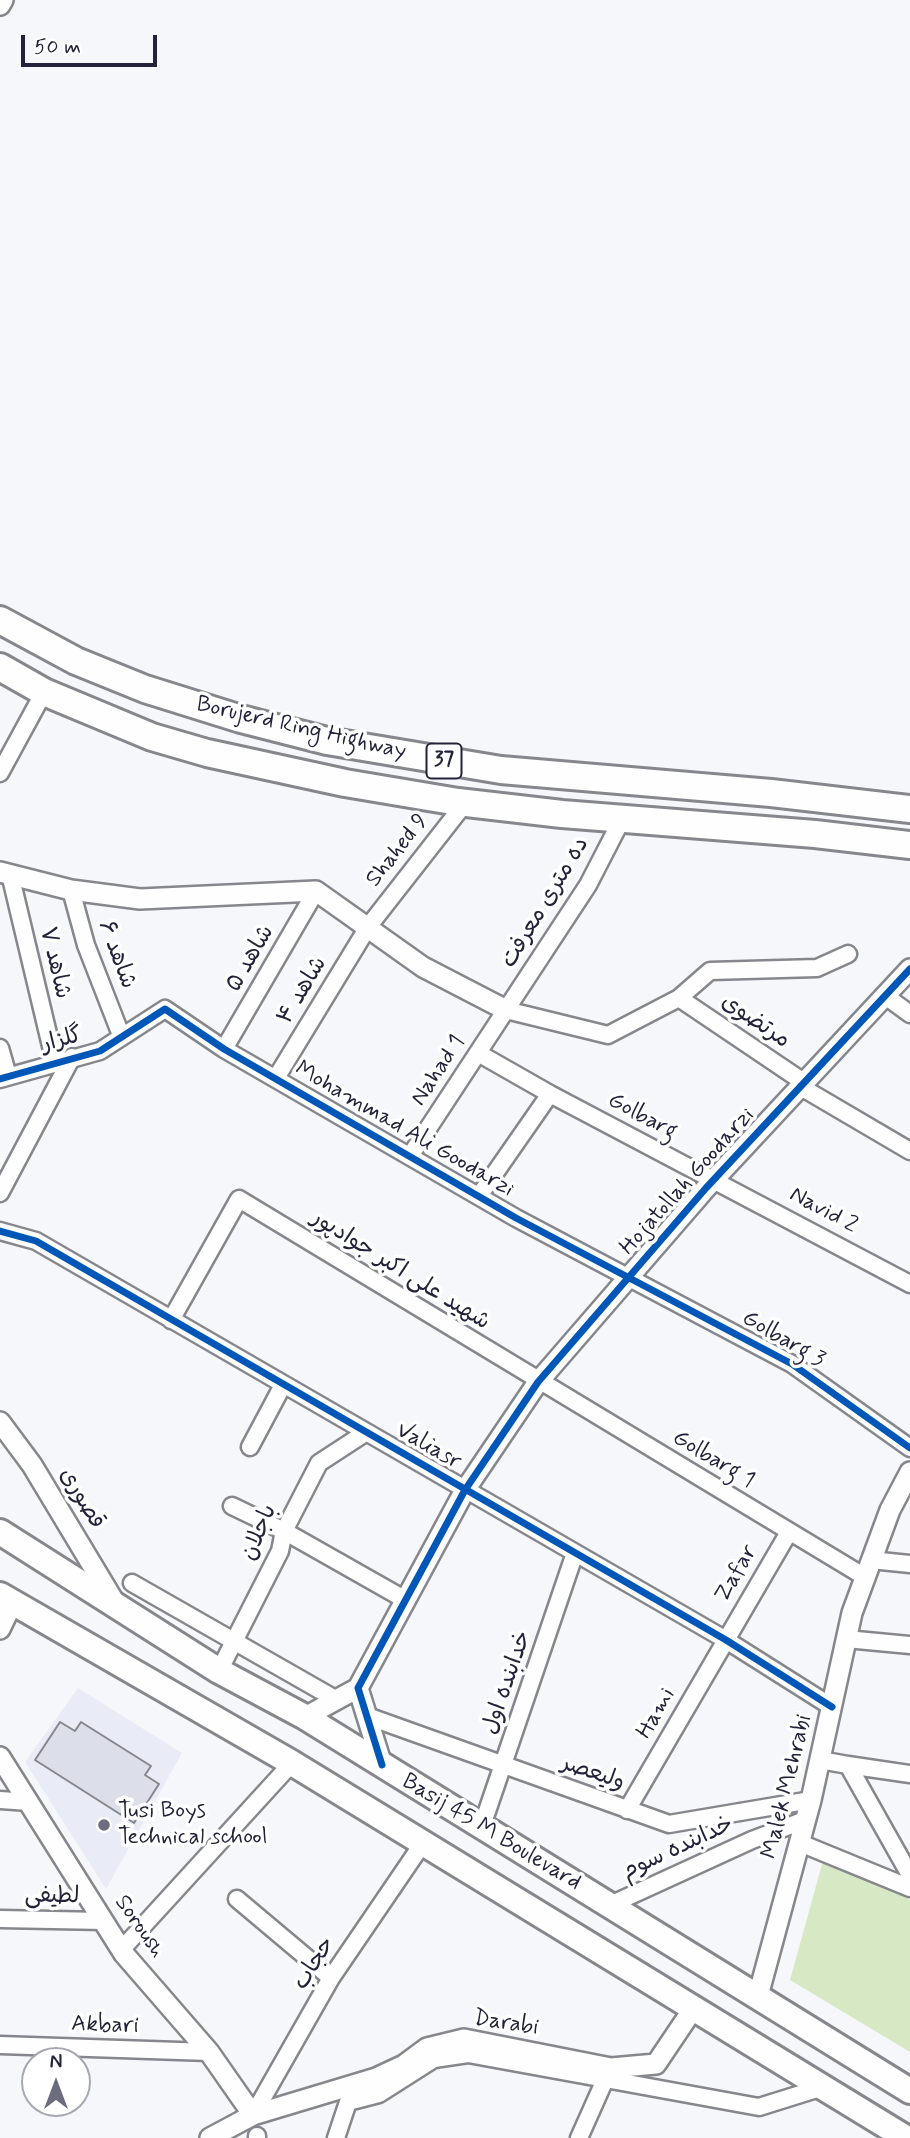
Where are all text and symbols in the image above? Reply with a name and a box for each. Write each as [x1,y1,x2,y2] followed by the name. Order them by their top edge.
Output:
[24,21,161,65] scale bar
[34,33,81,61] text: 50 m
[193,691,409,767] street label: Borujerd Ring Highway
[426,744,462,778] road number: 37
[361,809,435,893] street label: Shahed 9
[496,833,596,973] street label: ده متری معرفت
[91,917,141,993] street label: شاهد ۶
[221,921,281,997] street label: شاهد ۵
[32,924,76,1002] street label: شاهد ۷
[272,952,334,1030] street label: شاهد ۴
[715,989,795,1055] street label: مرتضوی
[39,1022,85,1060] street label: گلزار
[406,1030,472,1112] street label: Nahad 1
[289,1056,519,1204] street label: Mohammad Ali Goodarzi
[603,1087,681,1147] street label: Golbarg
[615,1103,761,1261] street label: Hojatollah Goodarzi
[784,1182,862,1240] street label: Navid 2
[306,1205,494,1337] street label: شهید علی اکبر جوادپور
[737,1305,829,1375] street label: Golbarg 3
[390,1417,466,1477] street label: Valiasr
[667,1425,759,1495] street label: Golbarg 1
[52,1463,110,1535] street label: قصوری
[236,1501,284,1565] street label: باجلان
[710,1541,764,1607] street label: Zafar
[477,1627,539,1739] street label: خدابنده اول
[632,1684,682,1744] street label: Hami
[757,1712,819,1862] street label: Malek Mehrabi
[558,1750,628,1798] street label: ولیعصر
[396,1769,586,1897] street label: Basij 45 M Boulevard
[118,1798,267,1852] place label: Tusi Boys Technical school
[618,1811,738,1887] street label: خدابنده سوم
[96,1817,112,1833] marker: Tusi Boys Technical school
[24,1883,80,1911] street label: لطیفی
[107,1890,171,1964] street label: Soroush
[288,1932,342,1996] street label: حجاب
[472,2005,540,2043] street label: Darabi
[71,2011,139,2041] street label: Akbari
[21,2047,91,2117] north arrow
[50,2050,62,2075] text: N

